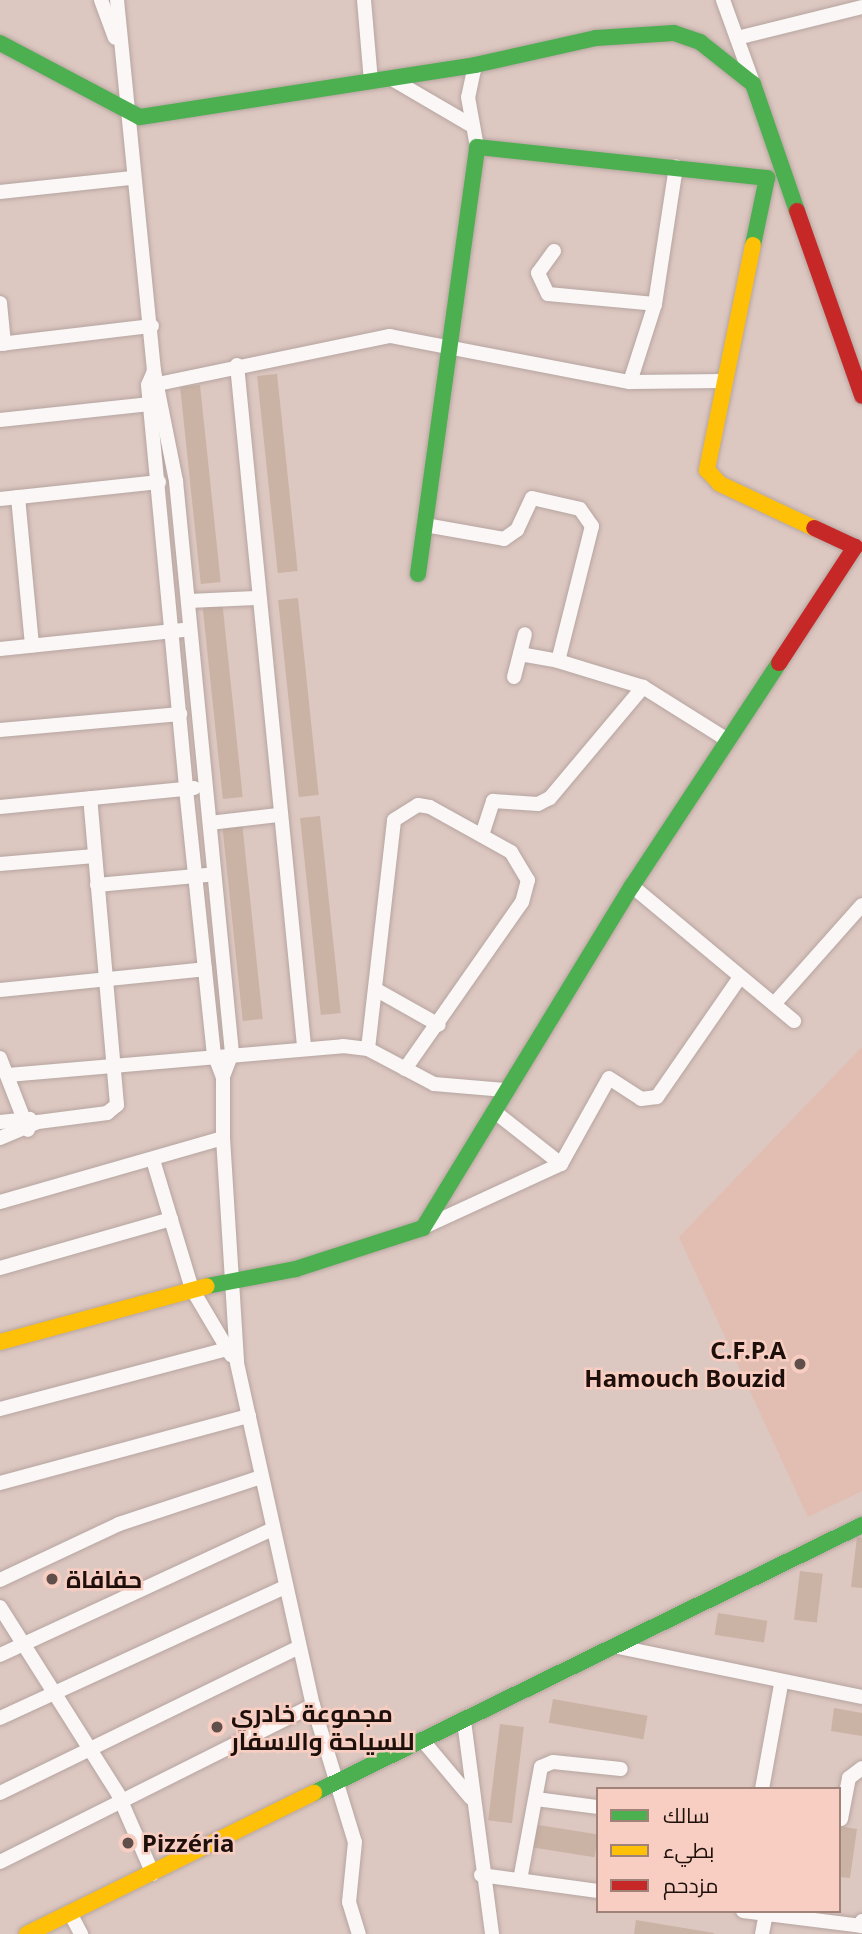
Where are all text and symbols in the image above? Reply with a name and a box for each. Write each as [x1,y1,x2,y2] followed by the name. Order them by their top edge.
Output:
[584,1336,786,1392] place label: C.F.P.A Hamouch Bouzid
[792,1356,808,1372] marker: C.F.P.A Hamouch Bouzid
[66,1565,142,1593] place label: حفافاة
[44,1571,60,1587] marker: حفافاة
[231,1699,415,1755] place label: مجموعة خادري للسياحة والاسفار
[209,1719,225,1735] marker: مجموعة خادري للسياحة والاسفار
[596,1787,841,1913] legend
[663,1801,710,1829] text: سالك
[142,1829,234,1857] place label: Pizzéria
[120,1835,136,1851] marker: Pizzéria
[663,1836,714,1864] text: بطيء
[663,1871,718,1899] text: مزدحم

